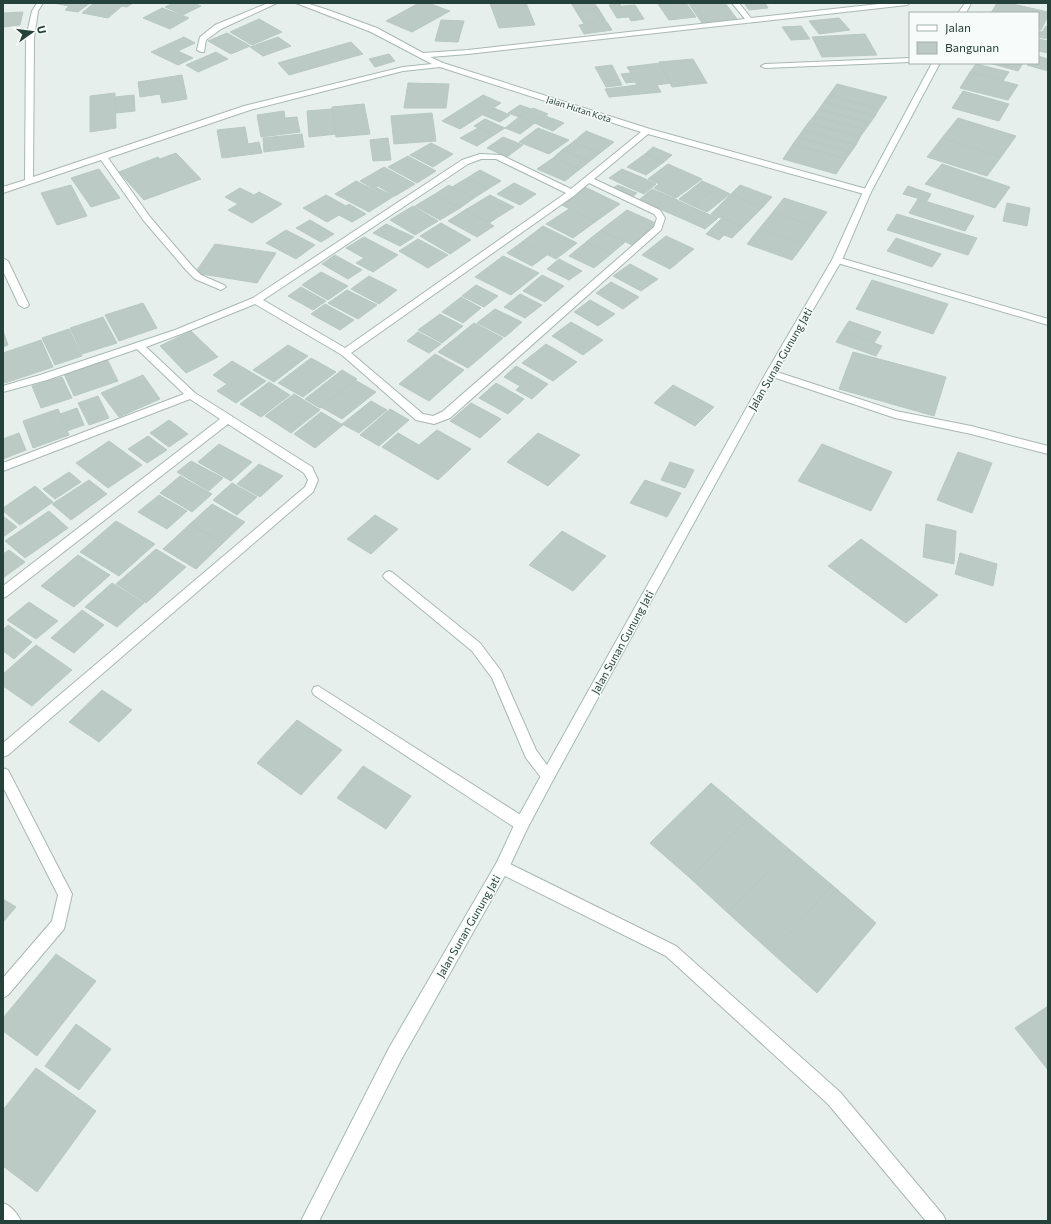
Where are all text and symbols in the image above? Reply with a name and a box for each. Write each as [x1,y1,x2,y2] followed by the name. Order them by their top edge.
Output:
[12,12,52,52] north arrow
[909,12,1039,64] legend
[945,20,971,35] text: Jalan
[35,24,49,35] text: U
[945,40,999,54] text: Bangunan
[545,93,613,125] street label: Jalan Hutan Kota
[745,305,816,413] street label: Jalan Sunan Gunung Jati
[588,588,657,696] street label: Jalan Sunan Gunung Jati
[433,872,504,980] street label: Jalan Sunan Gunung Jati

